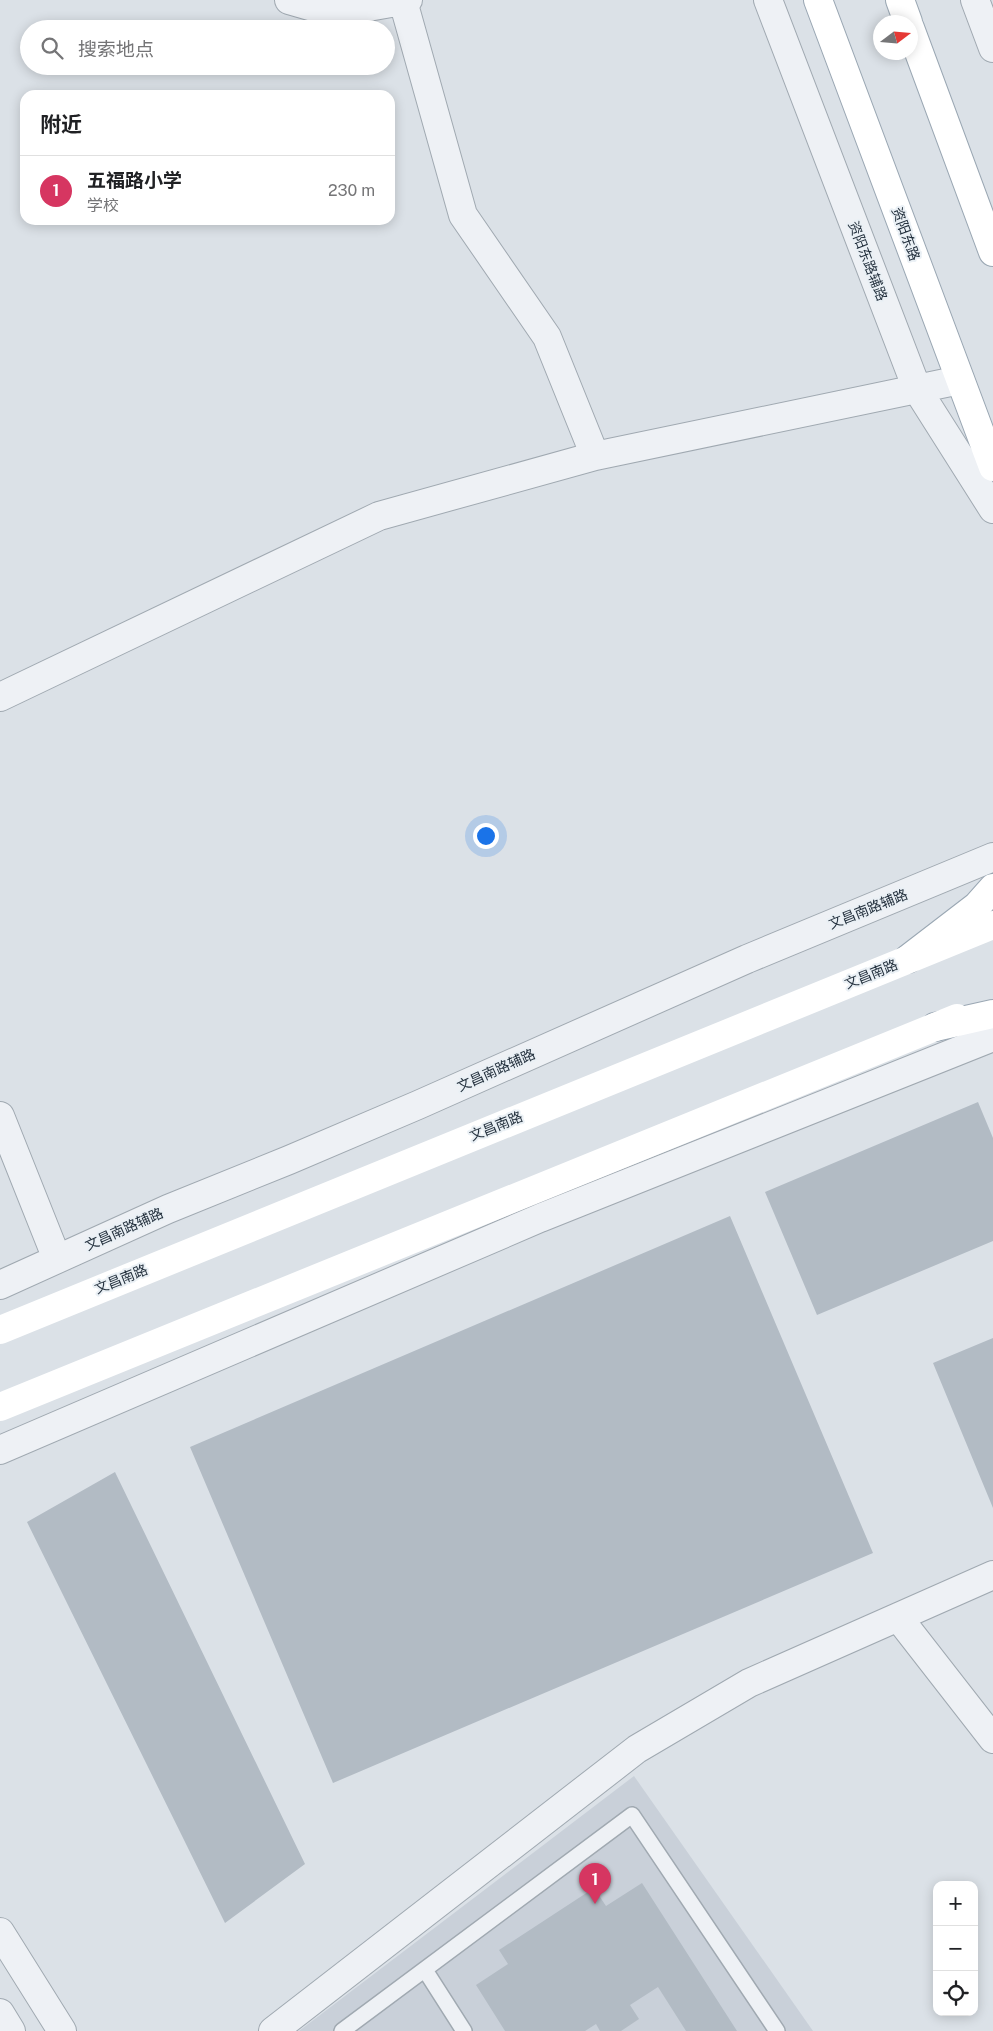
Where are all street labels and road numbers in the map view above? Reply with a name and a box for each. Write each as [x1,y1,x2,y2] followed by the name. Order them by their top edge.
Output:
[889,205,923,263] street label: 资阳东路
[845,219,891,303] street label: 资阳东路辅路
[826,886,910,932] street label: 文昌南路辅路
[842,956,900,992] street label: 文昌南路
[454,1046,538,1094] street label: 文昌南路辅路
[467,1108,525,1144] street label: 文昌南路
[82,1205,166,1253] street label: 文昌南路辅路
[92,1261,150,1297] street label: 文昌南路

